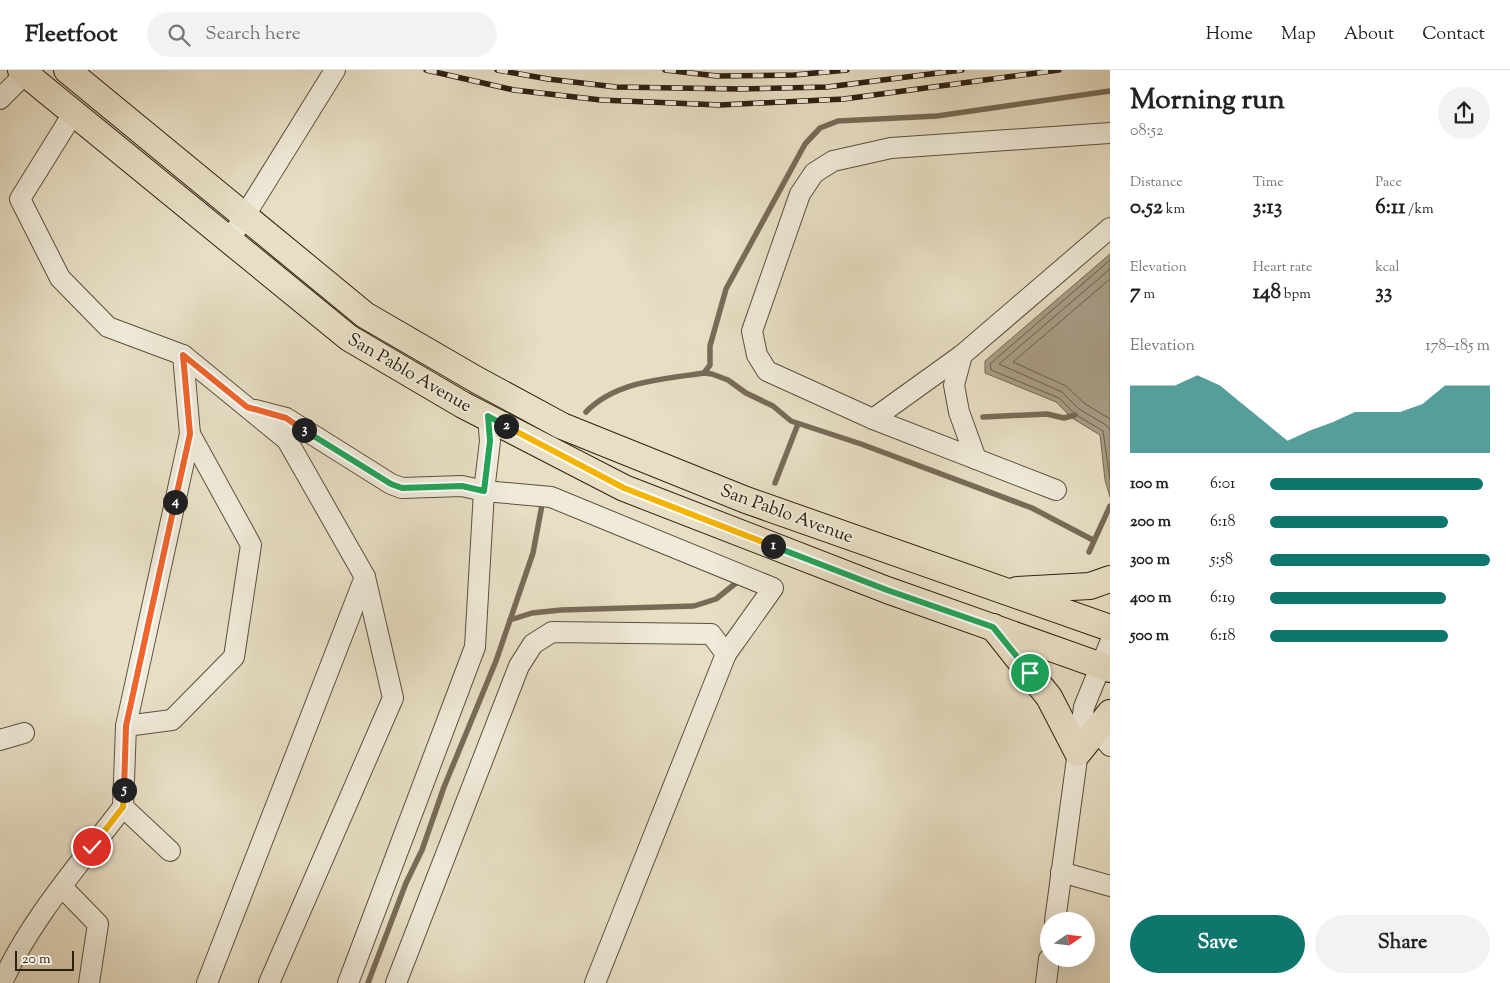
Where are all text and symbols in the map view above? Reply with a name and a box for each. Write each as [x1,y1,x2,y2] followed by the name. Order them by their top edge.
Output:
[147,12,497,57] search box
[25,18,117,52] text: Fleetfoot
[165,21,193,49] icon: search
[205,21,301,48] text: Search here
[1206,22,1253,48] text: Home
[1281,22,1316,48] text: Map
[1344,22,1394,48] text: About
[1422,22,1485,48] text: Contact
[1130,81,1285,121] text: Morning run
[1438,87,1490,139] button: share
[1130,120,1164,143] text: 08:52
[1130,173,1183,193] text: Distance
[1253,173,1284,193] text: Time
[1375,173,1402,193] text: Pace
[1130,193,1163,223] text: 0.52
[1253,193,1282,223] text: 3:13
[1375,193,1405,223] text: 6:11
[1163,200,1185,220] text: km
[1405,200,1434,220] text: /km
[1130,258,1187,278] text: Elevation
[1253,258,1312,278] text: Heart rate
[1375,258,1399,278] text: kcal
[1130,278,1141,308] text: 7
[1253,278,1281,308] text: 148
[1375,278,1392,308] text: 33
[1141,285,1155,305] text: m
[1281,285,1311,305] text: bpm
[342,327,476,420] street label: San Pablo Avenue
[1130,335,1195,358] text: Elevation
[1425,335,1490,358] text: 178–185 m
[494,414,518,438] pin: 2
[503,416,510,436] text: 2
[292,418,316,442] pin: 3
[302,420,307,440] text: 3
[1130,473,1169,496] text: 100 m
[1210,473,1236,496] text: 6:01
[716,479,857,551] street label: San Pablo Avenue
[162,490,188,514] pin: 4
[172,492,179,512] text: 4
[1130,511,1171,534] text: 200 m
[1210,511,1235,534] text: 6:18
[760,534,786,558] pin: 1
[771,536,776,556] text: 1
[1130,549,1170,572] text: 300 m
[1210,549,1233,572] text: 5:58
[1130,587,1172,610] text: 400 m
[1210,587,1235,610] text: 6:19
[1130,625,1169,648] text: 500 m
[1210,625,1235,648] text: 6:18
[1009,652,1051,694] pin
[1016,659,1044,687] icon: arrive
[112,778,136,802] pin: 5
[122,780,127,800] text: 5
[71,826,113,868] pin
[78,833,106,861] icon: check
[1040,912,1095,968] north arrow
[1040,912,1095,967] map controls
[1130,915,1305,973] button: Save
[1315,915,1490,973] button: Share
[15,948,74,971] scale bar
[22,950,51,970] text: 20 m

